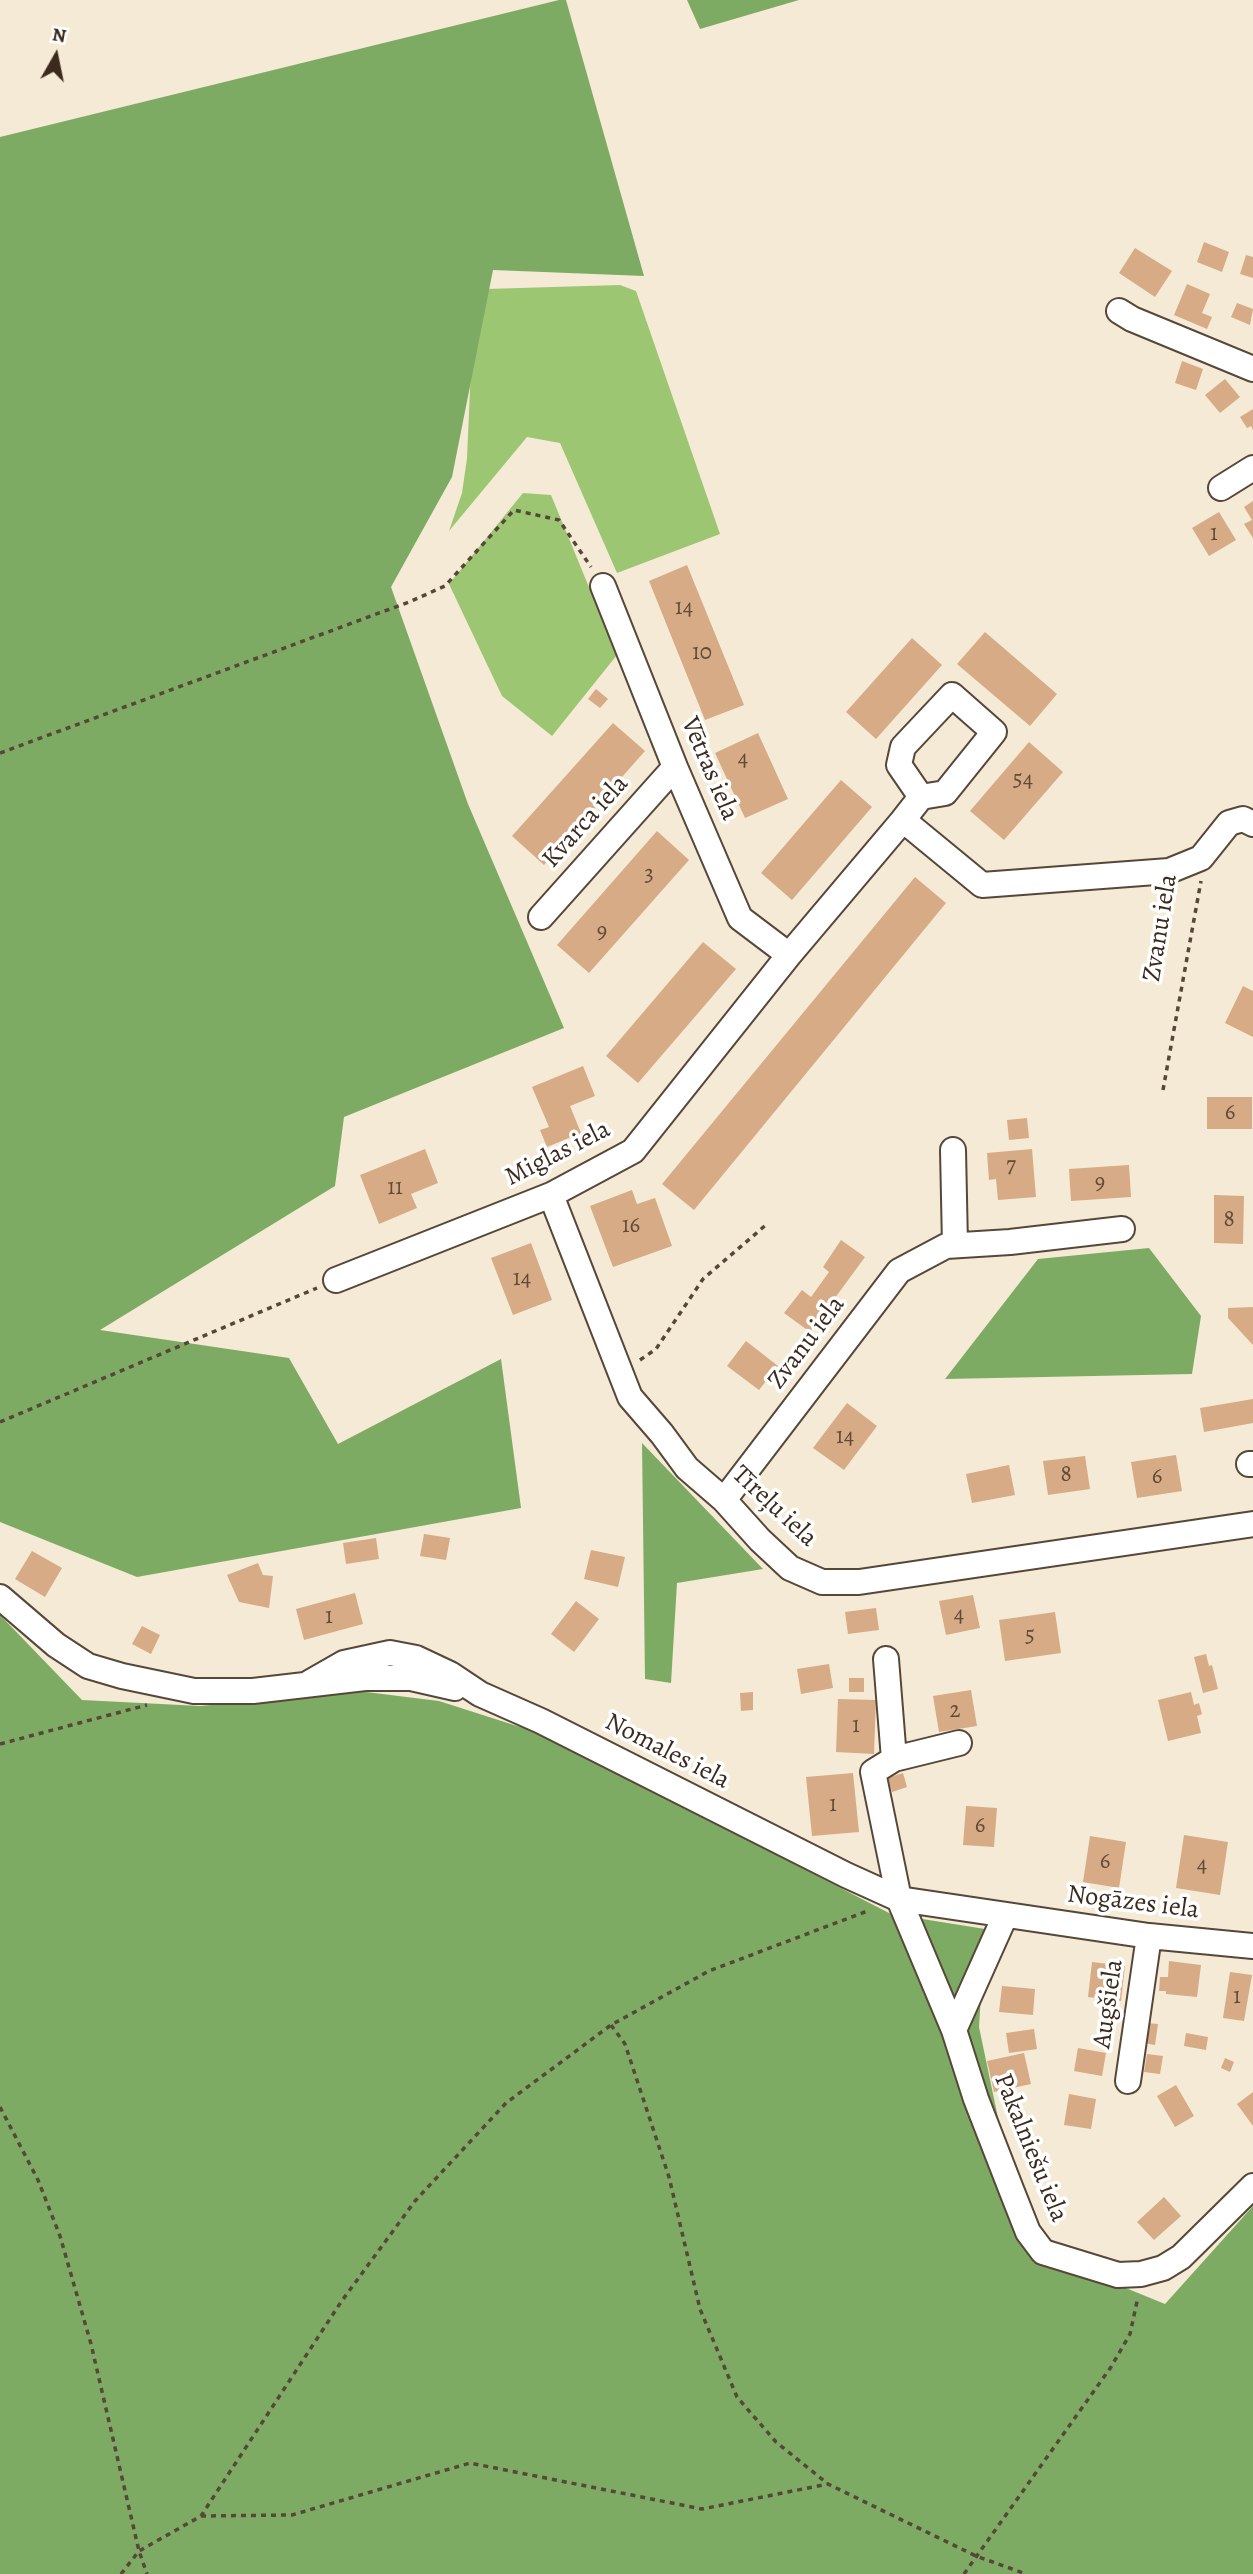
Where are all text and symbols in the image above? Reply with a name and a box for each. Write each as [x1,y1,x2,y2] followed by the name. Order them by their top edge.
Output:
[21,21,91,91] north arrow
[50,21,68,49] text: N
[1210,520,1218,548] house number: 1
[675,594,693,622] house number: 14
[692,639,712,667] house number: 10
[673,713,745,825] street label: Vētras iela
[738,745,748,773] house number: 4
[1013,766,1033,794] house number: 54
[536,769,636,875] street label: Kvarca iela
[644,861,654,889] house number: 3
[1137,872,1185,984] street label: Zvanu iela
[597,918,607,946] house number: 9
[1225,1099,1235,1127] house number: 6
[500,1114,616,1194] street label: Miglas iela
[1006,1152,1016,1180] house number: 7
[1095,1169,1105,1197] house number: 9
[387,1174,403,1202] house number: 11
[1223,1206,1235,1234] house number: 8
[622,1212,640,1240] house number: 16
[513,1265,531,1293] house number: 14
[762,1290,852,1396] street label: Zvanu iela
[836,1423,854,1451] house number: 14
[725,1460,823,1554] street label: Tīreļu iela
[1060,1461,1072,1489] house number: 8
[1152,1463,1162,1491] house number: 6
[954,1601,964,1629] house number: 4
[325,1603,333,1631] house number: 1
[1025,1622,1035,1650] house number: 5
[950,1697,960,1725] house number: 2
[599,1707,735,1797] street label: Nomales iela
[852,1712,860,1740] house number: 1
[829,1791,837,1819] house number: 1
[975,1812,985,1840] house number: 6
[1100,1848,1110,1876] house number: 6
[1197,1851,1207,1879] house number: 4
[1065,1879,1201,1927] street label: Nogāzes iela
[1087,1957,1131,2051] street label: Augšiela
[1233,1983,1241,2011] house number: 1
[986,2069,1074,2227] street label: Pakalniešu iela

